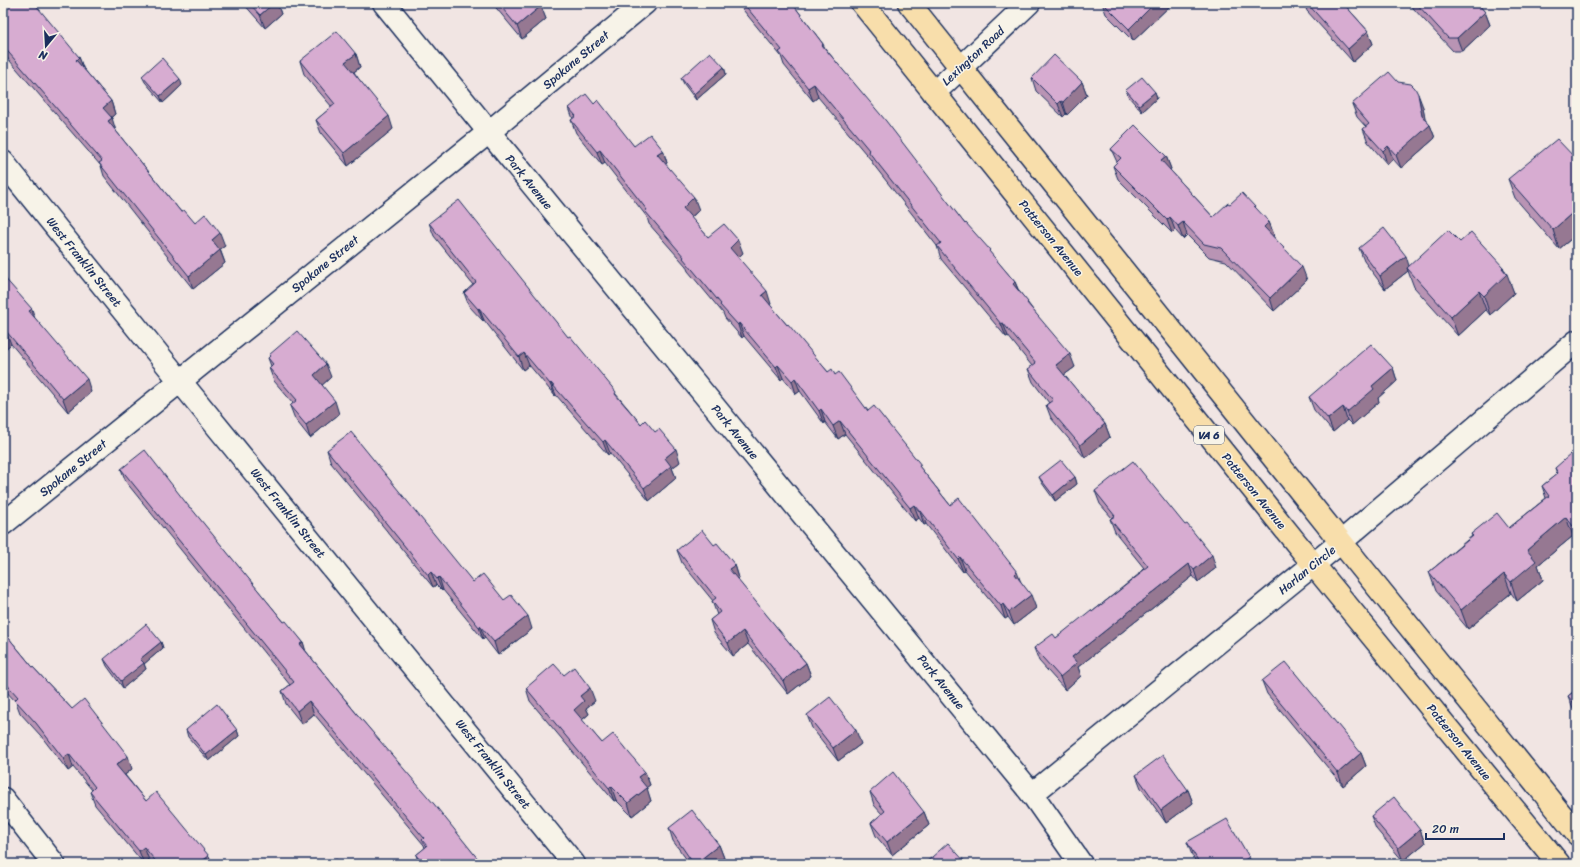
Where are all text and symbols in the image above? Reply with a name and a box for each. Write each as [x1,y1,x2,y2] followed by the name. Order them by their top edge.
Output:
[936,20,1010,91] street label: Lexington Road
[537,24,616,95] street label: Spokane Street
[26,26,66,66] north arrow
[36,45,51,66] text: N
[500,149,558,215] street label: Park Avenue
[1013,195,1089,281] street label: Patterson Avenue
[40,212,128,312] street label: West Franklin Street
[286,229,365,299] street label: Spokane Street
[706,399,764,465] street label: Park Avenue
[1194,426,1224,444] road number: VA 6
[34,433,113,503] street label: Spokane Street
[1216,448,1292,534] street label: Patterson Avenue
[244,463,332,563] street label: West Franklin Street
[1273,539,1341,601] street label: Harlan Circle
[912,649,970,715] street label: Park Avenue
[1421,699,1497,785] street label: Patterson Avenue
[449,714,537,814] street label: West Franklin Street
[1426,815,1504,841] scale bar
[1432,818,1459,840] text: 20 m

